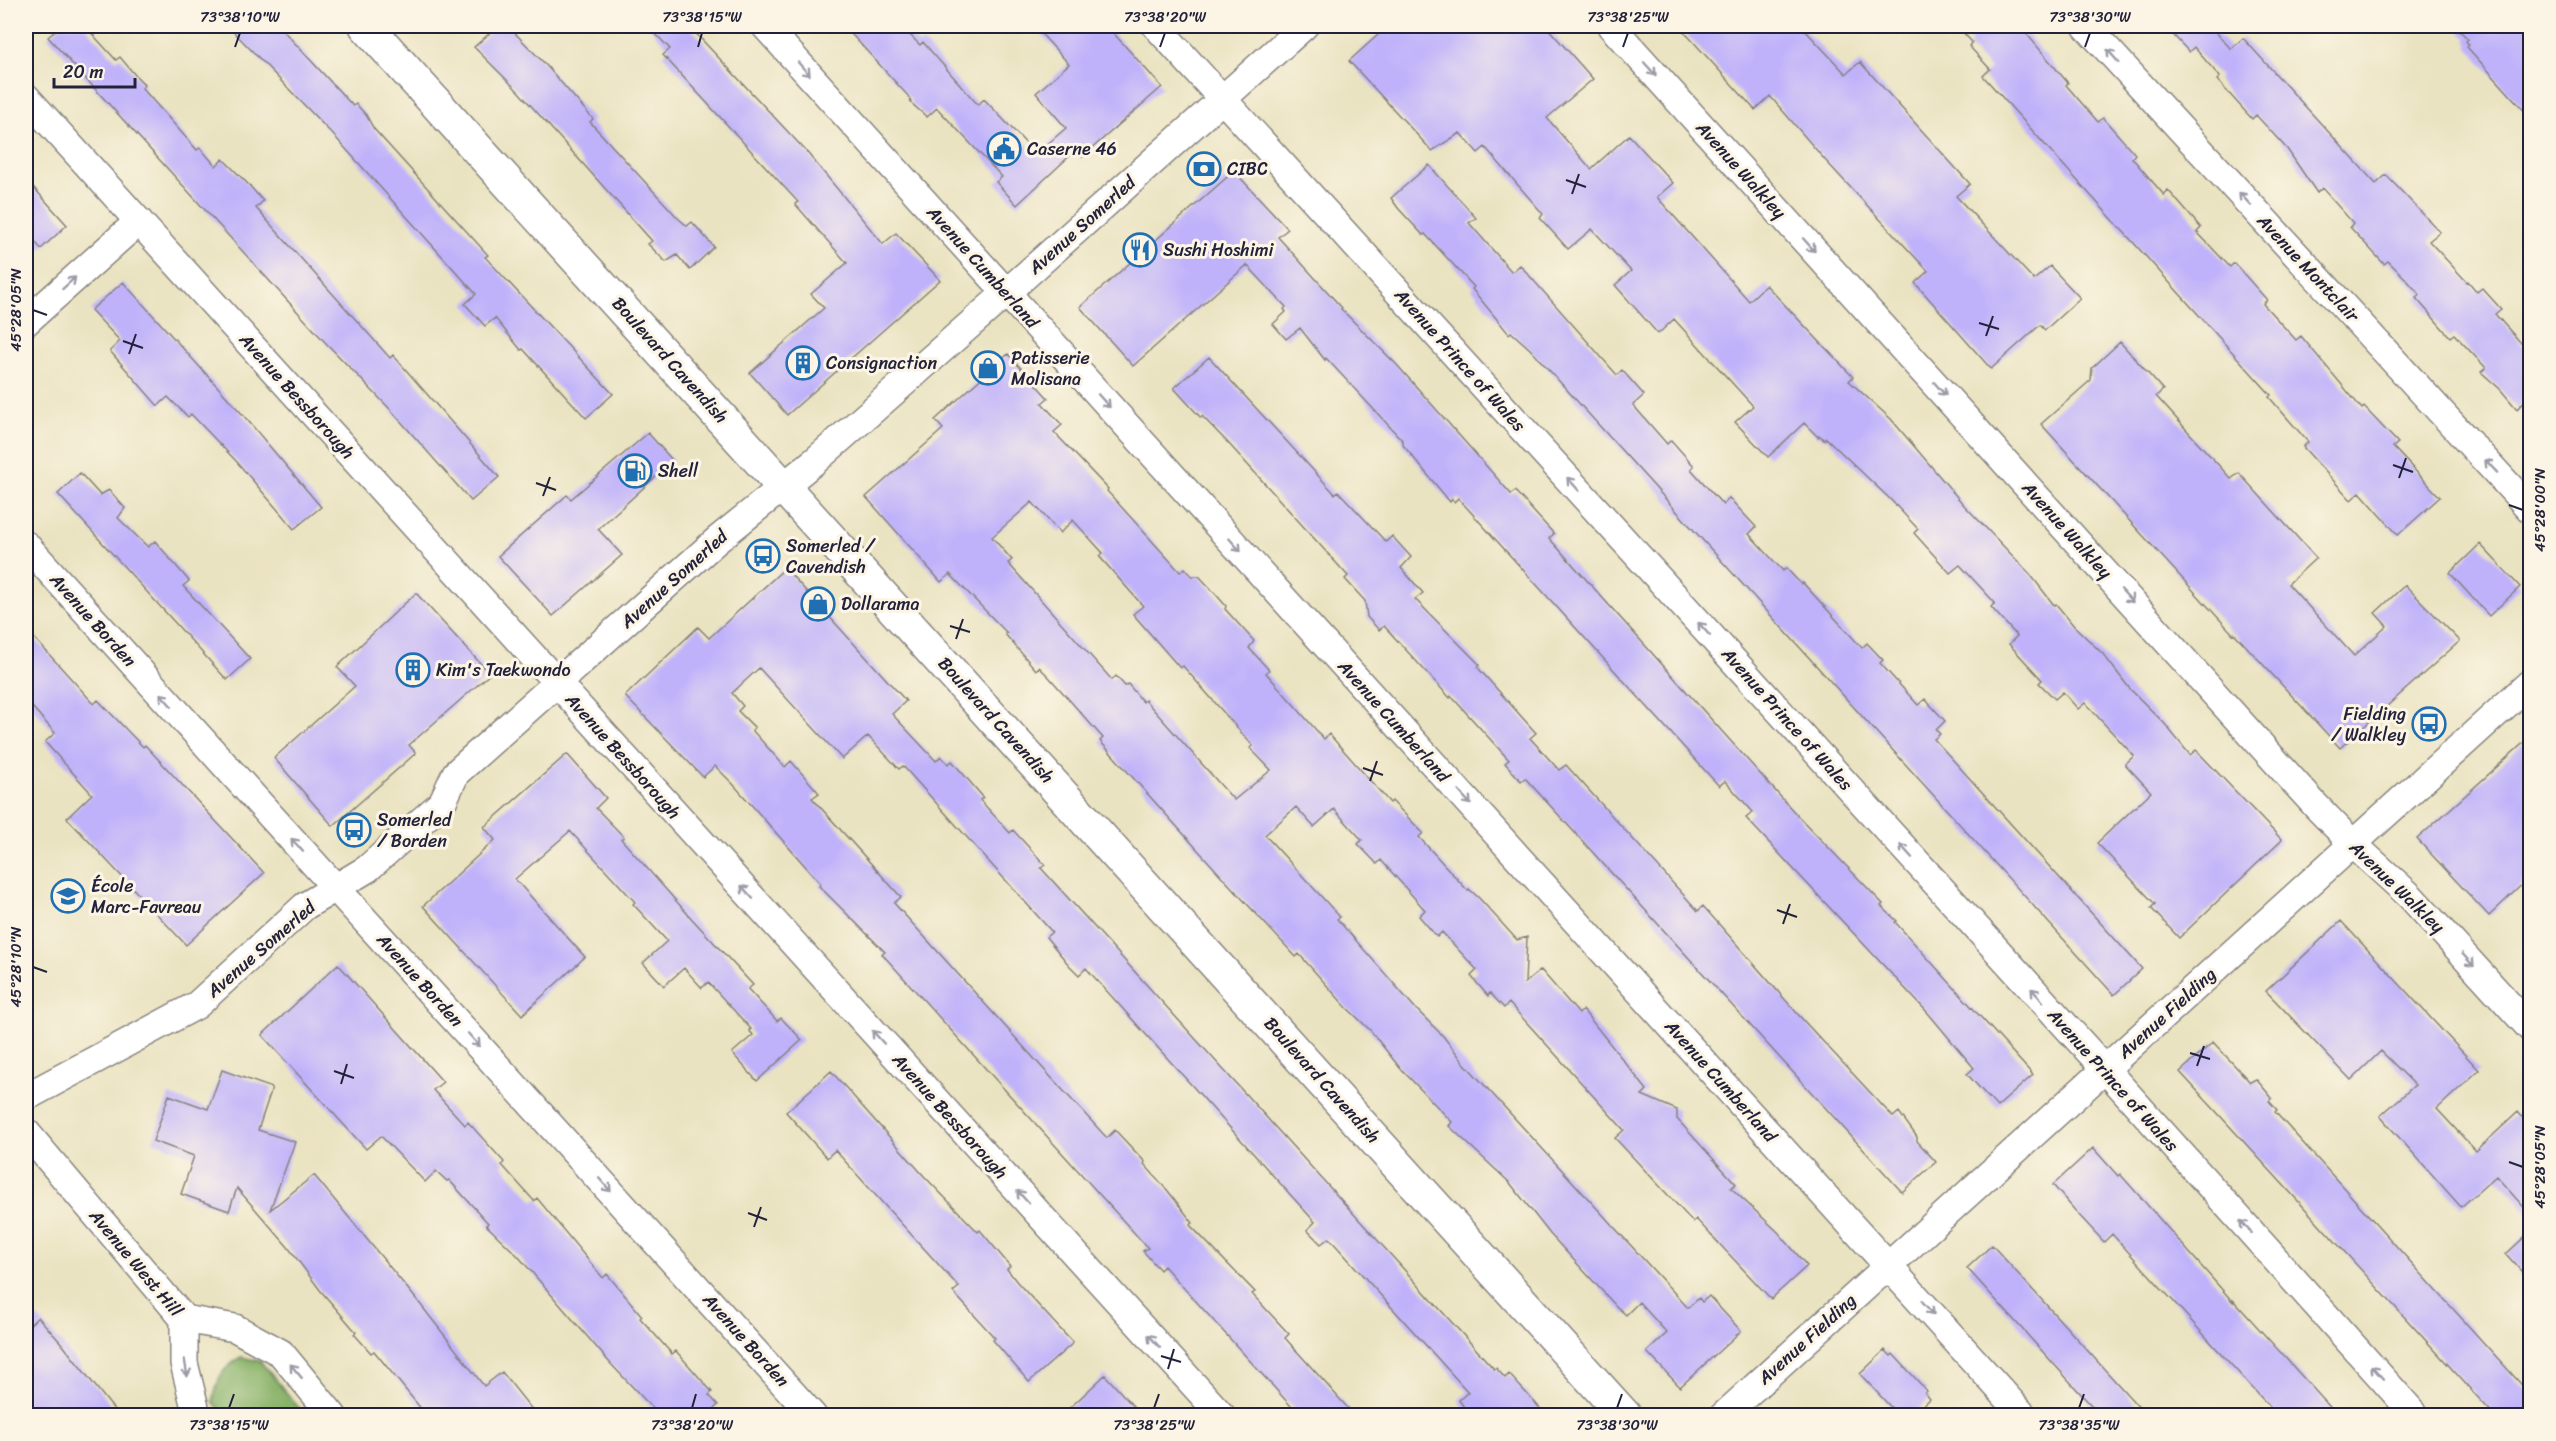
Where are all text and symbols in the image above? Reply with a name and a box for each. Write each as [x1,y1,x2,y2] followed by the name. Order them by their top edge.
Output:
[200,4,280,30] text: 73°38'10"W
[662,4,742,30] text: 73°38'15"W
[1124,4,1206,30] text: 73°38'20"W
[1587,4,1669,30] text: 73°38'25"W
[2049,4,2131,30] text: 73°38'30"W
[2106,48,2120,63] one-way arrow
[54,51,135,89] scale bar
[63,56,103,88] text: 20 m
[797,61,811,76] one-way arrow
[1643,61,1657,76] one-way arrow
[1687,113,1795,227] street label: Avenue Walkley
[986,131,1022,167] public building icon: Caserne 46
[1027,133,1117,165] place label: Caserne 46
[1186,151,1222,187] bank icon: CIBC
[1227,153,1268,185] place label: CIBC
[1020,166,1144,283] street label: Avenue Somerled
[2238,192,2252,207] one-way arrow
[918,197,1048,337] street label: Avenue Cumberland
[2248,205,2368,331] street label: Avenue Montclair
[1122,232,1158,268] restaurant icon: Sushi Hoshimi
[1163,234,1275,266] place label: Sushi Hoshimi
[1802,237,1816,252] one-way arrow
[3,268,29,352] text: 45°28'05"N
[61,276,76,290] one-way arrow
[1386,280,1534,440] street label: Avenue Prince of Wales
[604,289,736,431] street label: Boulevard Cavendish
[230,324,363,467] street label: Avenue Bessborough
[1011,342,1090,395] place label: Patisserie Molisana
[785,345,821,381] building icon: Consignaction
[826,347,938,379] place label: Consignaction
[970,350,1006,386] shop icon: Patisserie Molisana
[1933,382,1947,397] one-way arrow
[1097,393,1111,408] one-way arrow
[617,453,653,489] fuel station icon: Shell
[658,455,699,487] place label: Shell
[2484,459,2498,474] one-way arrow
[2527,467,2553,552] text: 45°28'00"N
[2013,473,2121,587] street label: Avenue Walkley
[1566,477,1580,492] one-way arrow
[612,520,736,637] street label: Avenue Somerled
[786,530,876,583] place label: Somerled / Cavendish
[1228,537,1242,552] one-way arrow
[745,538,781,574] bus stop icon: Somerled / Cavendish
[41,565,145,675] street label: Avenue Borden
[800,586,836,622] shop icon: Dollarama
[841,588,919,620] place label: Dollarama
[2120,588,2134,603] one-way arrow
[1697,621,1712,636] one-way arrow
[1713,639,1861,799] street label: Avenue Prince of Wales
[930,649,1062,791] street label: Boulevard Cavendish
[1329,651,1459,791] street label: Avenue Cumberland
[395,652,431,688] building icon: Kim's Taekwondo
[436,654,571,686] place label: Kim's Taekwondo
[556,684,689,827] street label: Avenue Bessborough
[159,693,173,708] one-way arrow
[2331,698,2407,751] place label: Fielding / Walkley
[2411,706,2447,742] bus stop icon: Fielding / Walkley
[1458,790,1472,805] one-way arrow
[377,804,453,857] place label: Somerled / Borden
[336,812,372,848] bus stop icon: Somerled / Borden
[2341,832,2453,942] street label: Avenue Walkley
[290,838,304,853] one-way arrow
[1899,843,1913,858] one-way arrow
[91,870,202,923] place label: École Marc-Favreau
[50,878,86,914] school or university icon: École Marc-Favreau
[740,885,754,900] one-way arrow
[198,891,324,1006] street label: Avenue Somerled
[368,925,472,1035] street label: Avenue Borden
[3,926,29,1007] text: 45°28'10"N
[2461,952,2475,967] one-way arrow
[2109,959,2224,1067] street label: Avenue Fielding
[2030,988,2044,1003] one-way arrow
[2039,1000,2187,1160] street label: Avenue Prince of Wales
[1256,1009,1388,1151] street label: Boulevard Cavendish
[1656,1011,1786,1151] street label: Avenue Cumberland
[871,1030,885,1045] one-way arrow
[467,1032,481,1047] one-way arrow
[883,1044,1016,1187] street label: Avenue Bessborough
[2527,1125,2553,1209] text: 45°28'05"N
[598,1177,612,1192] one-way arrow
[1016,1189,1030,1204] one-way arrow
[80,1201,192,1325] street label: Avenue West Hill
[2239,1220,2253,1235] one-way arrow
[694,1285,798,1395] street label: Avenue Borden
[1749,1285,1864,1393] street label: Avenue Fielding
[1921,1300,1935,1315] one-way arrow
[1147,1334,1161,1349] one-way arrow
[180,1357,191,1377] one-way arrow
[289,1363,302,1379] one-way arrow
[2370,1365,2384,1380] one-way arrow
[189,1412,269,1438] text: 73°38'15"W
[651,1412,733,1438] text: 73°38'20"W
[1113,1412,1195,1438] text: 73°38'25"W
[1576,1412,1658,1438] text: 73°38'30"W
[2038,1412,2120,1438] text: 73°38'35"W

